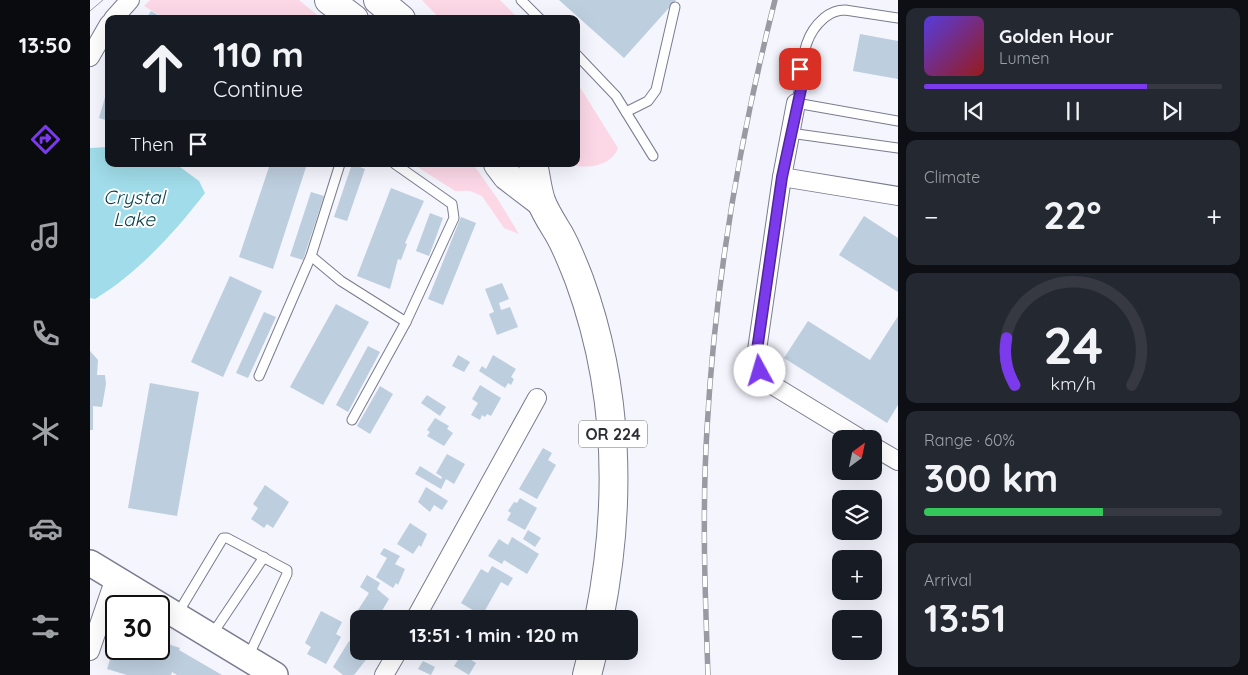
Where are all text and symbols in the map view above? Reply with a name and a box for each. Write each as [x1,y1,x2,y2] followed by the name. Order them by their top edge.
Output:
[999,24,1114,48] text: Golden Hour
[19,31,71,59] text: 13:50
[213,32,304,76] text: 110 m
[130,35,195,100] icon: ahead
[779,48,821,90] pin
[999,48,1050,68] text: Lumen
[786,55,814,83] icon: arrive
[213,75,303,103] text: Continue
[960,97,988,125] icon: previous
[1059,97,1087,125] icon: pause
[1158,97,1186,125] icon: next
[28,122,63,157] icon: directions
[184,130,212,158] icon: arrive
[130,132,174,156] text: Then
[924,167,980,187] text: Climate
[103,185,167,231] water label: Crystal Lake
[1043,191,1101,239] text: 22°
[924,199,939,234] text: −
[1206,199,1222,234] text: +
[28,219,63,254] icon: music
[1043,312,1103,377] text: 24
[28,316,63,351] icon: phone
[733,344,785,396] position arrow
[1050,372,1096,394] text: km/h
[28,414,63,449] icon: climate
[579,420,647,448] road number: OR 224
[832,430,882,480] north arrow
[832,430,882,660] map controls
[924,430,1015,450] text: Range · 60%
[924,454,1058,502] text: 300 km
[832,490,882,540] button: layers
[28,511,63,546] icon: car
[832,550,882,600] button: +
[924,570,972,590] text: Arrival
[924,594,1006,642] text: 13:51
[105,595,170,660] speed limit sign: 30
[28,609,63,644] icon: filters
[832,610,882,660] button: −
[409,623,579,647] text: 13:51 · 1 min · 120 m

